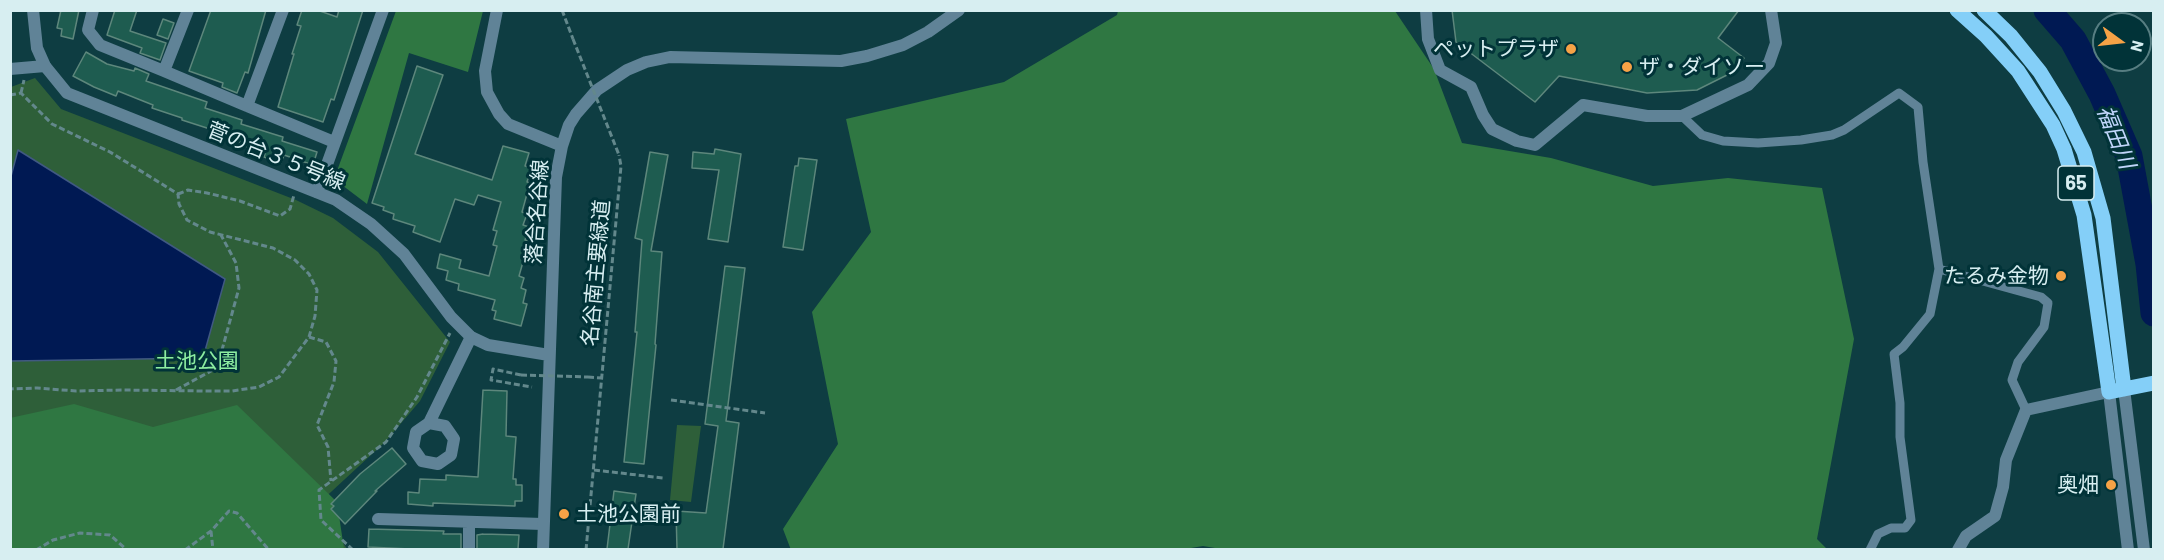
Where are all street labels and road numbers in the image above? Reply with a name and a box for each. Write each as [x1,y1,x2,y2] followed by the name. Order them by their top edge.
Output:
[203,117,349,195] street label: 菅の台３５号線
[521,159,553,265] street label: 落合名谷線
[2058,166,2094,200] road number: 65
[577,199,615,347] street label: 名谷南主要緑道

